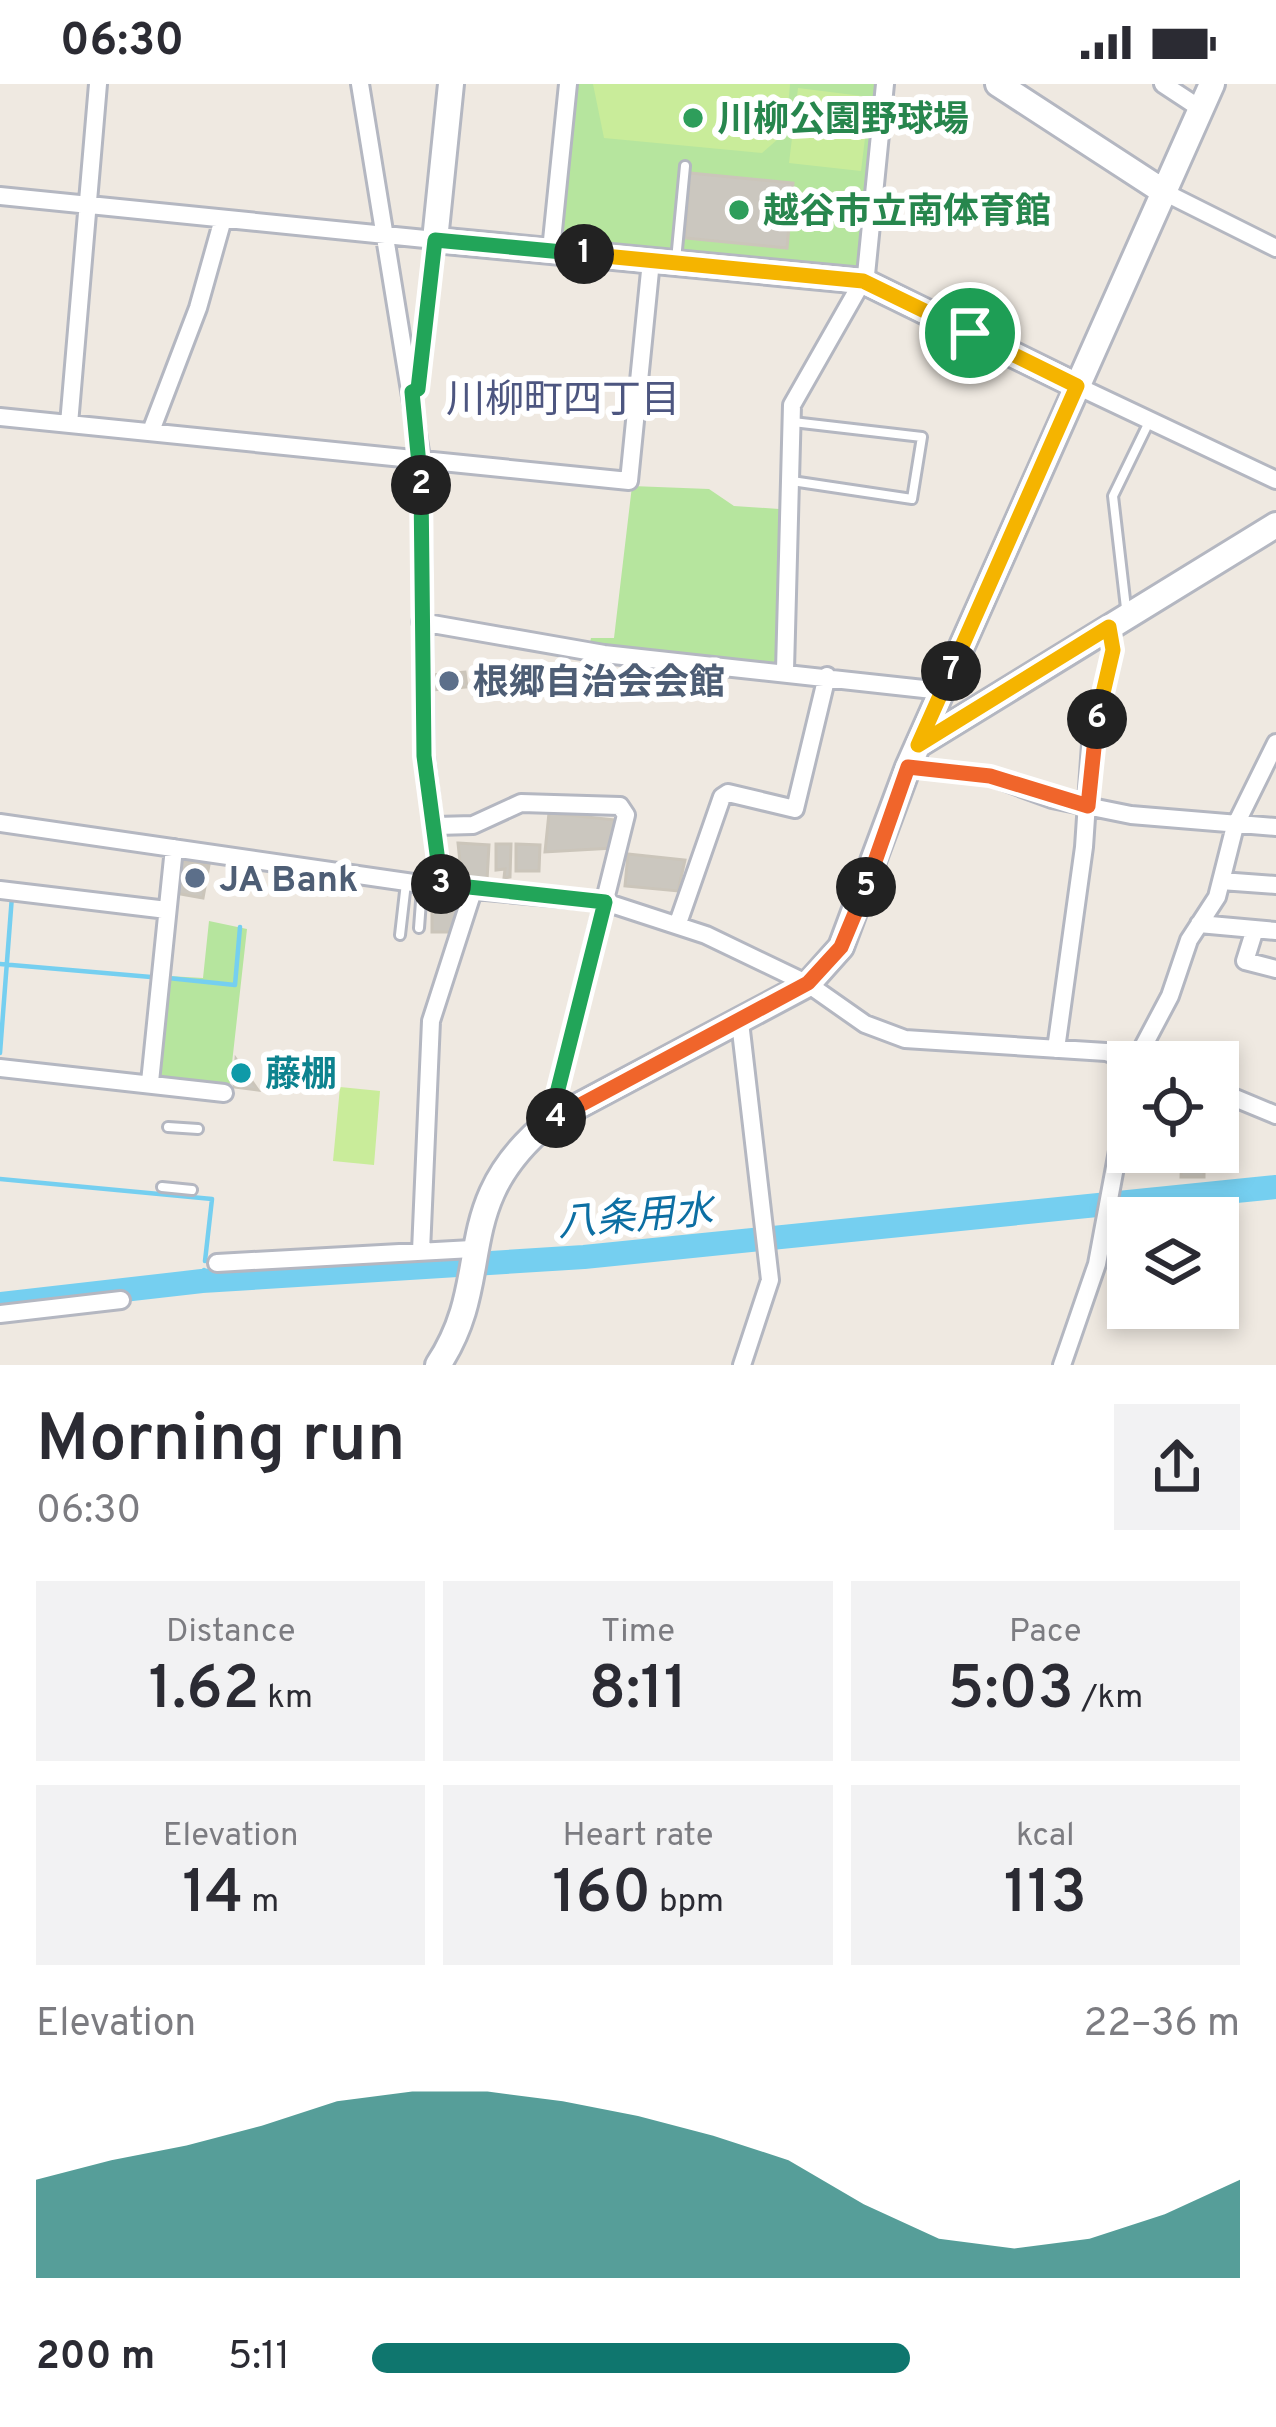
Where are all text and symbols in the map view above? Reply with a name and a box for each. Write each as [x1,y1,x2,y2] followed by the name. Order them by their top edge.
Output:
[60,14,184,71] text: 06:30
[717,99,969,145] place label: 川柳公園野球場
[680,105,706,131] marker: 川柳公園野球場
[763,191,1051,237] place label: 越谷市立南体育館
[726,197,752,223] marker: 越谷市立南体育館
[554,224,614,284] pin: 1
[577,233,591,275] text: 1
[919,282,1021,384] pin
[937,300,1003,366] icon: arrive
[446,378,680,427] district label: 川柳町四丁目
[391,455,451,515] pin: 2
[411,464,431,506] text: 2
[921,641,981,701] pin: 7
[942,650,960,692] text: 7
[473,662,725,708] place label: 根郷自治会会館
[436,668,462,694] marker: 根郷自治会会館
[1067,689,1127,749] pin: 6
[1087,698,1107,740] text: 6
[411,854,471,914] pin: 3
[836,857,896,917] pin: 5
[219,859,358,905] place label: JA Bank
[431,863,451,905] text: 3
[182,865,208,891] marker: JA Bank
[856,866,876,908] text: 5
[1107,1041,1239,1329] map controls
[1107,1041,1239,1173] button: locate
[265,1054,337,1100] place label: 藤棚
[228,1060,254,1086] marker: 藤棚
[526,1088,586,1148] pin: 4
[545,1097,567,1139] text: 4
[556,1188,719,1251] water label: 八条用水
[1107,1197,1239,1329] button: layers
[36,1401,405,1484] text: Morning run
[1114,1404,1240,1530] button: share
[36,1488,141,1537] text: 06:30
[166,1612,295,1654] text: Distance
[601,1612,675,1654] text: Time
[1009,1612,1082,1654] text: Pace
[148,1654,259,1730] text: 1.62
[589,1654,687,1730] text: 8:11
[948,1654,1074,1730] text: 5:03
[259,1678,313,1720] text: km
[1074,1678,1143,1720] text: /km
[163,1816,298,1858] text: Elevation
[562,1816,714,1858] text: Heart rate
[1016,1816,1075,1858] text: kcal
[182,1858,243,1934] text: 14
[552,1858,651,1934] text: 160
[1004,1858,1087,1934] text: 113
[243,1882,279,1924] text: m
[651,1882,724,1924] text: bpm
[36,2001,196,2050] text: Elevation
[1083,2001,1240,2050] text: 22–36 m
[36,2334,155,2383] text: 200 m
[228,2334,290,2383] text: 5:11

